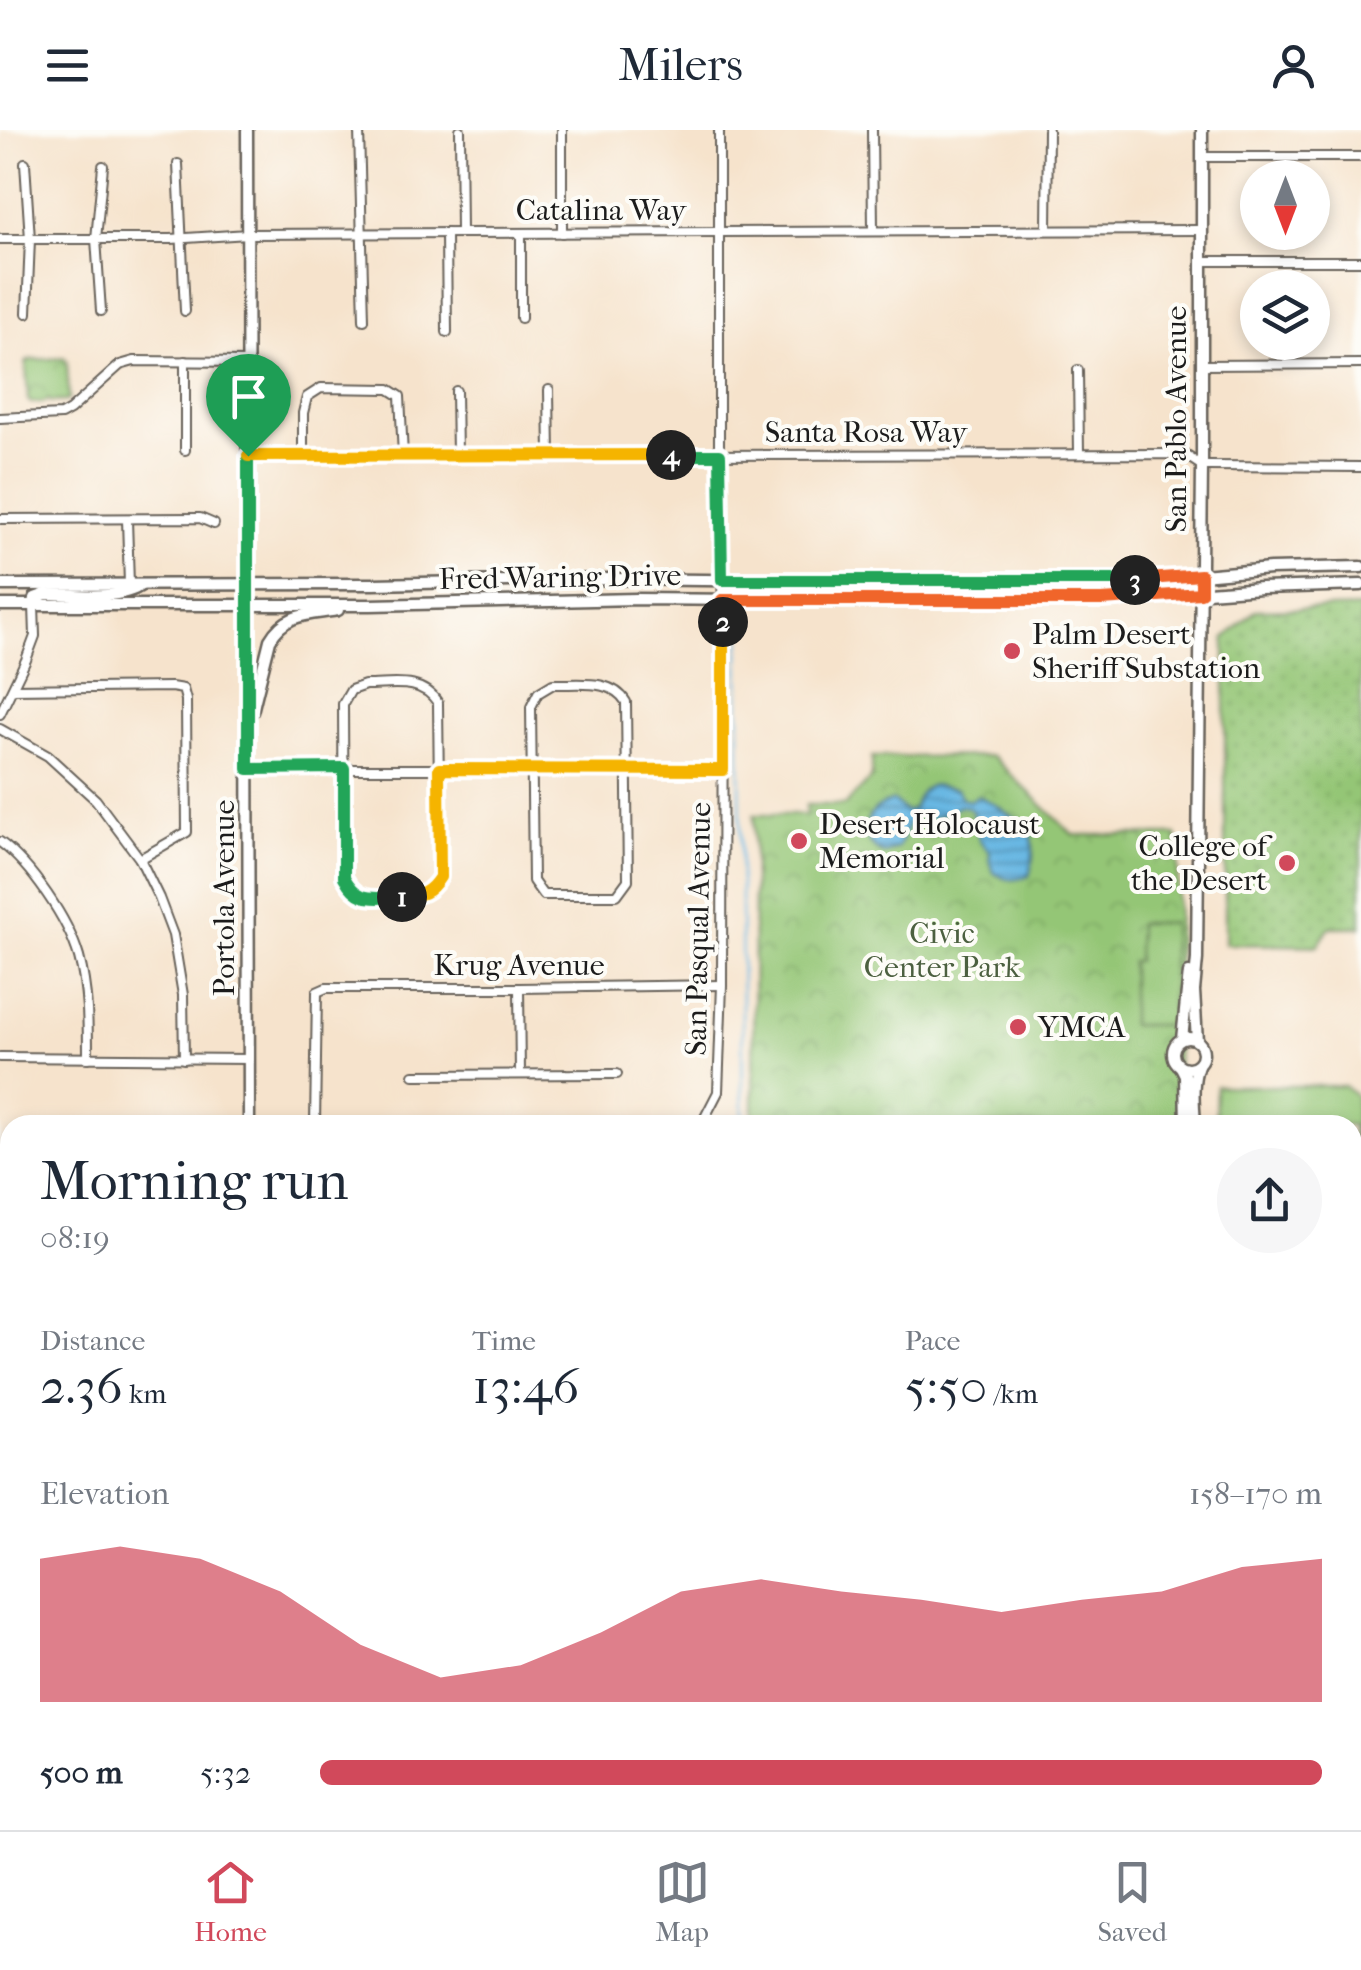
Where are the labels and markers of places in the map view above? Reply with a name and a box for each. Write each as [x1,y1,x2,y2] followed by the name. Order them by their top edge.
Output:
[206,354,291,457] pin
[646,430,696,480] pin: 4
[1110,555,1160,605] pin: 3
[698,597,748,647] pin: 2
[1032,617,1261,686] place label: Palm Desert Sheriff Substation
[1001,640,1023,662] marker: Palm Desert Sheriff Substation
[819,807,1040,876] place label: Desert Holocaust Memorial
[1131,829,1273,898] place label: College of the Desert
[788,830,810,852] marker: Desert Holocaust Memorial
[1276,852,1298,874] marker: College of the Desert
[377,872,427,922] pin: 1
[1037,1010,1126,1045] place label: YMCA
[1007,1016,1029,1038] marker: YMCA

